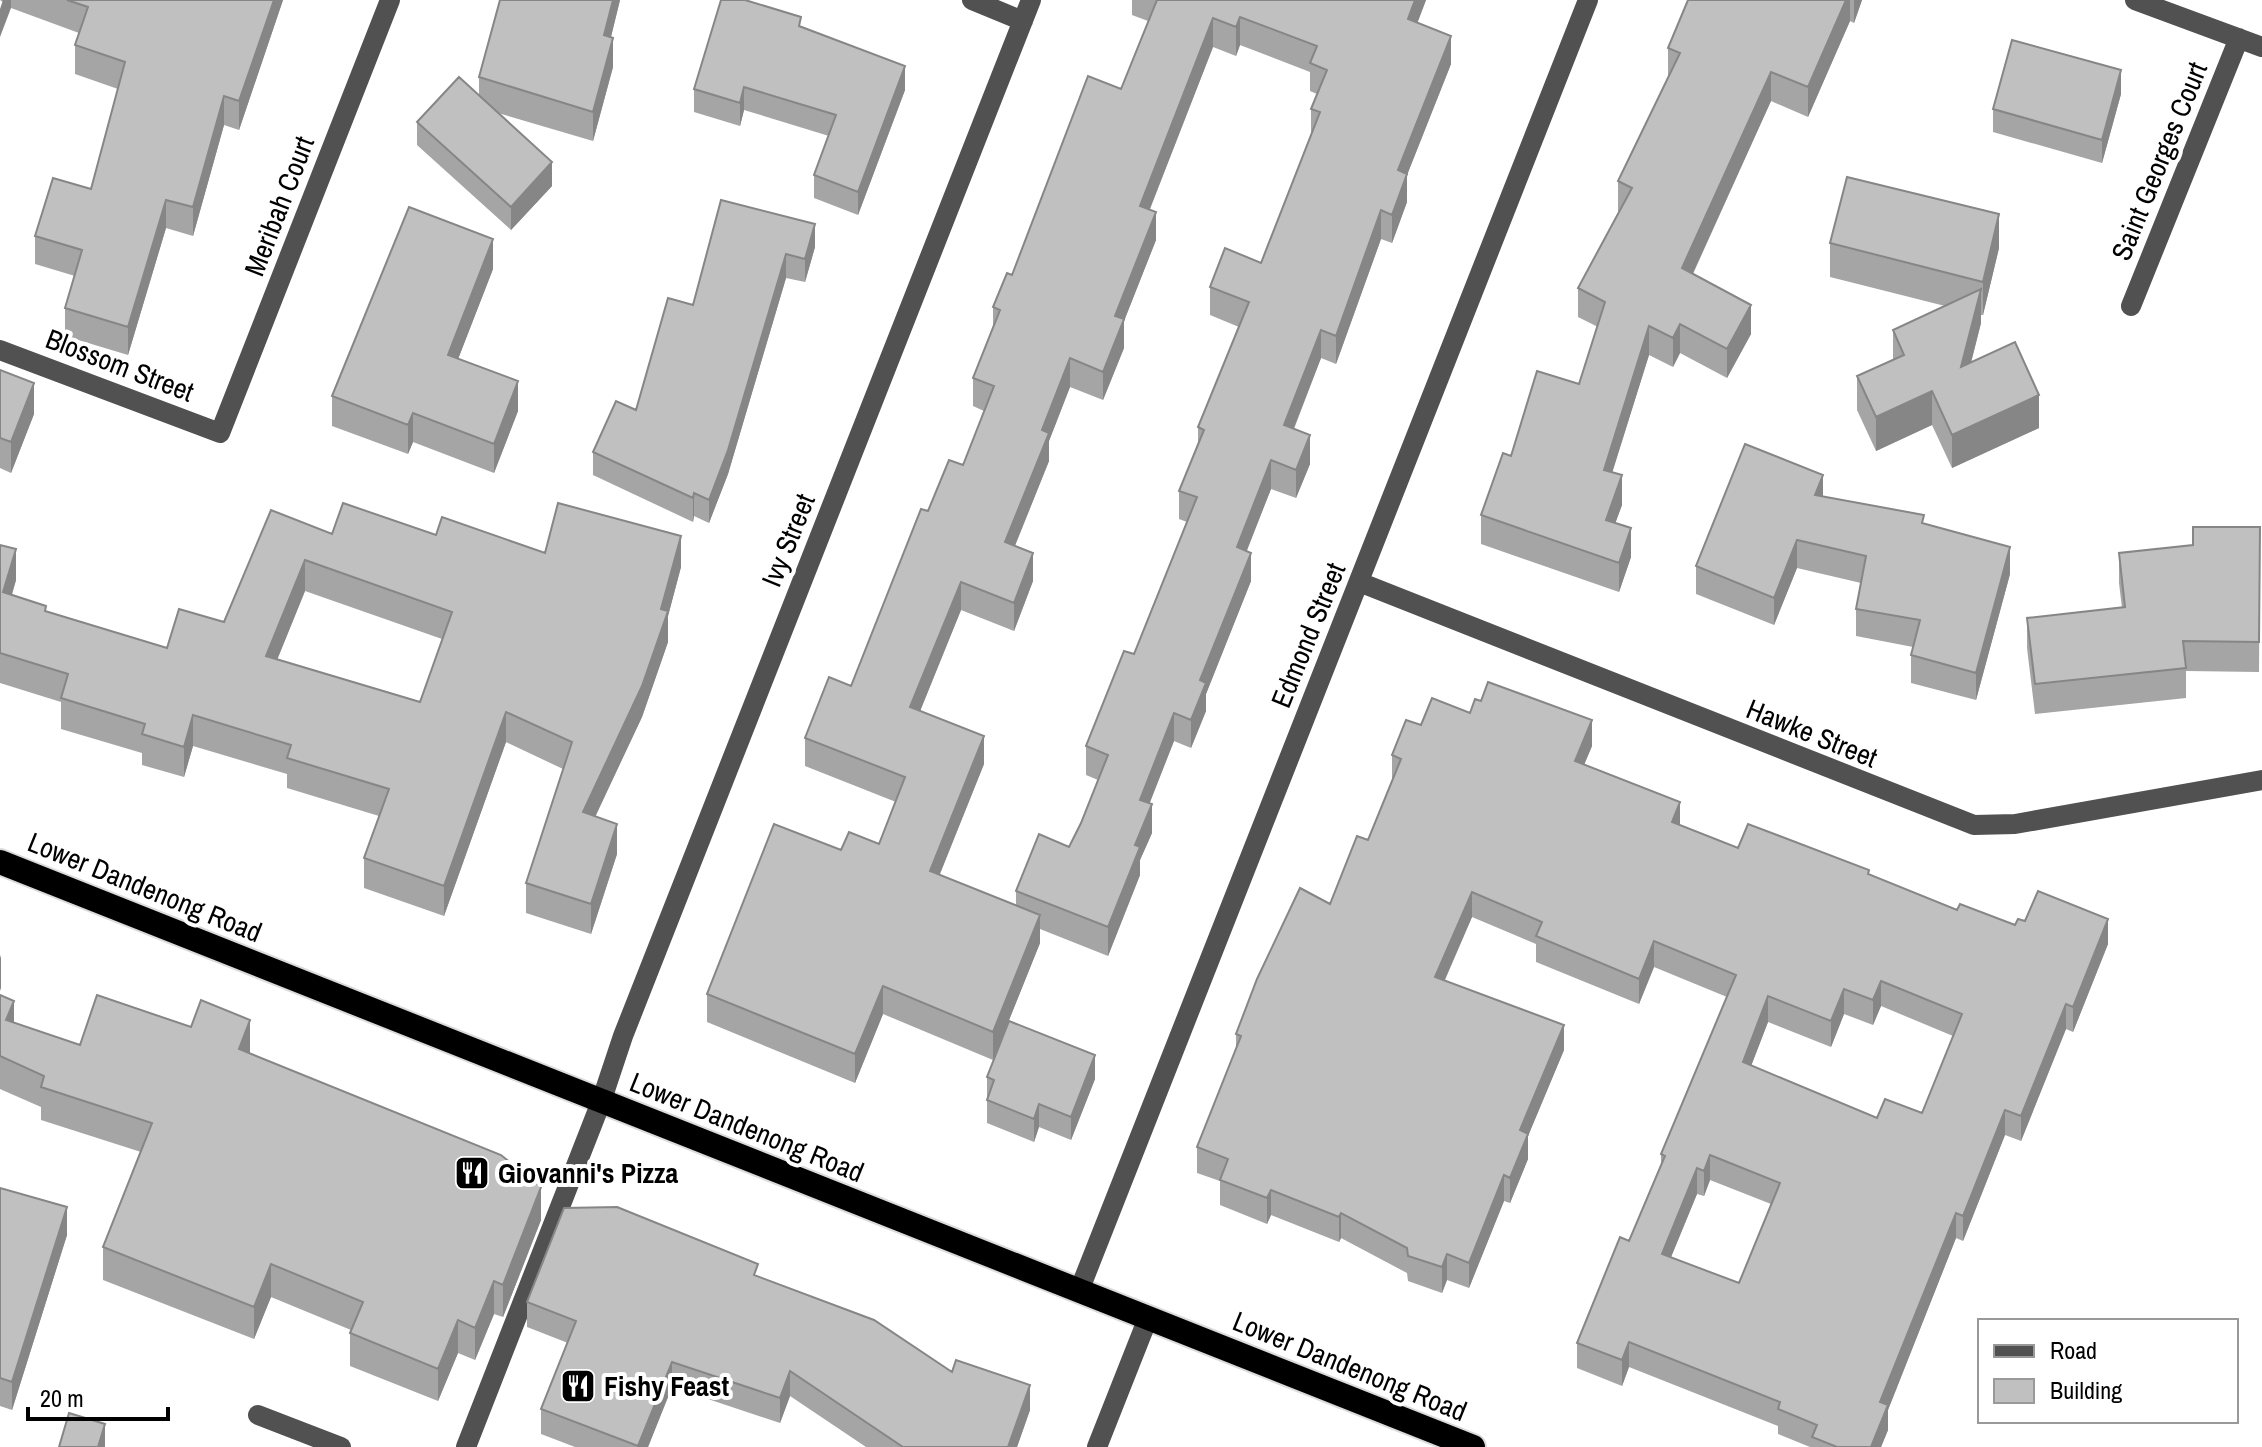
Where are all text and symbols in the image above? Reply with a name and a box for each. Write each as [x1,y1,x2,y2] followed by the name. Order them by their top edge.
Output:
[2102,56,2216,266] street label: Saint Georges Court
[235,131,323,281] street label: Meribah Court
[41,319,199,411] street label: Blossom Street
[752,488,824,592] street label: Ivy Street
[1262,557,1354,713] street label: Edmond Street
[1741,690,1883,776] street label: Hawke Street
[22,823,268,951] street label: Lower Dandenong Road
[624,1063,870,1191] street label: Lower Dandenong Road
[453,1154,491,1192] restaurant icon: Giovanni's Pizza
[498,1154,679,1192] place label: Giovanni's Pizza
[1227,1302,1473,1430] street label: Lower Dandenong Road
[1978,1319,2238,1423] legend
[2050,1334,2097,1366] text: Road
[559,1367,597,1405] restaurant icon: Fishy Feast
[604,1367,730,1405] place label: Fishy Feast
[28,1371,168,1421] scale bar
[2050,1374,2122,1406] text: Building
[40,1382,84,1414] text: 20 m

